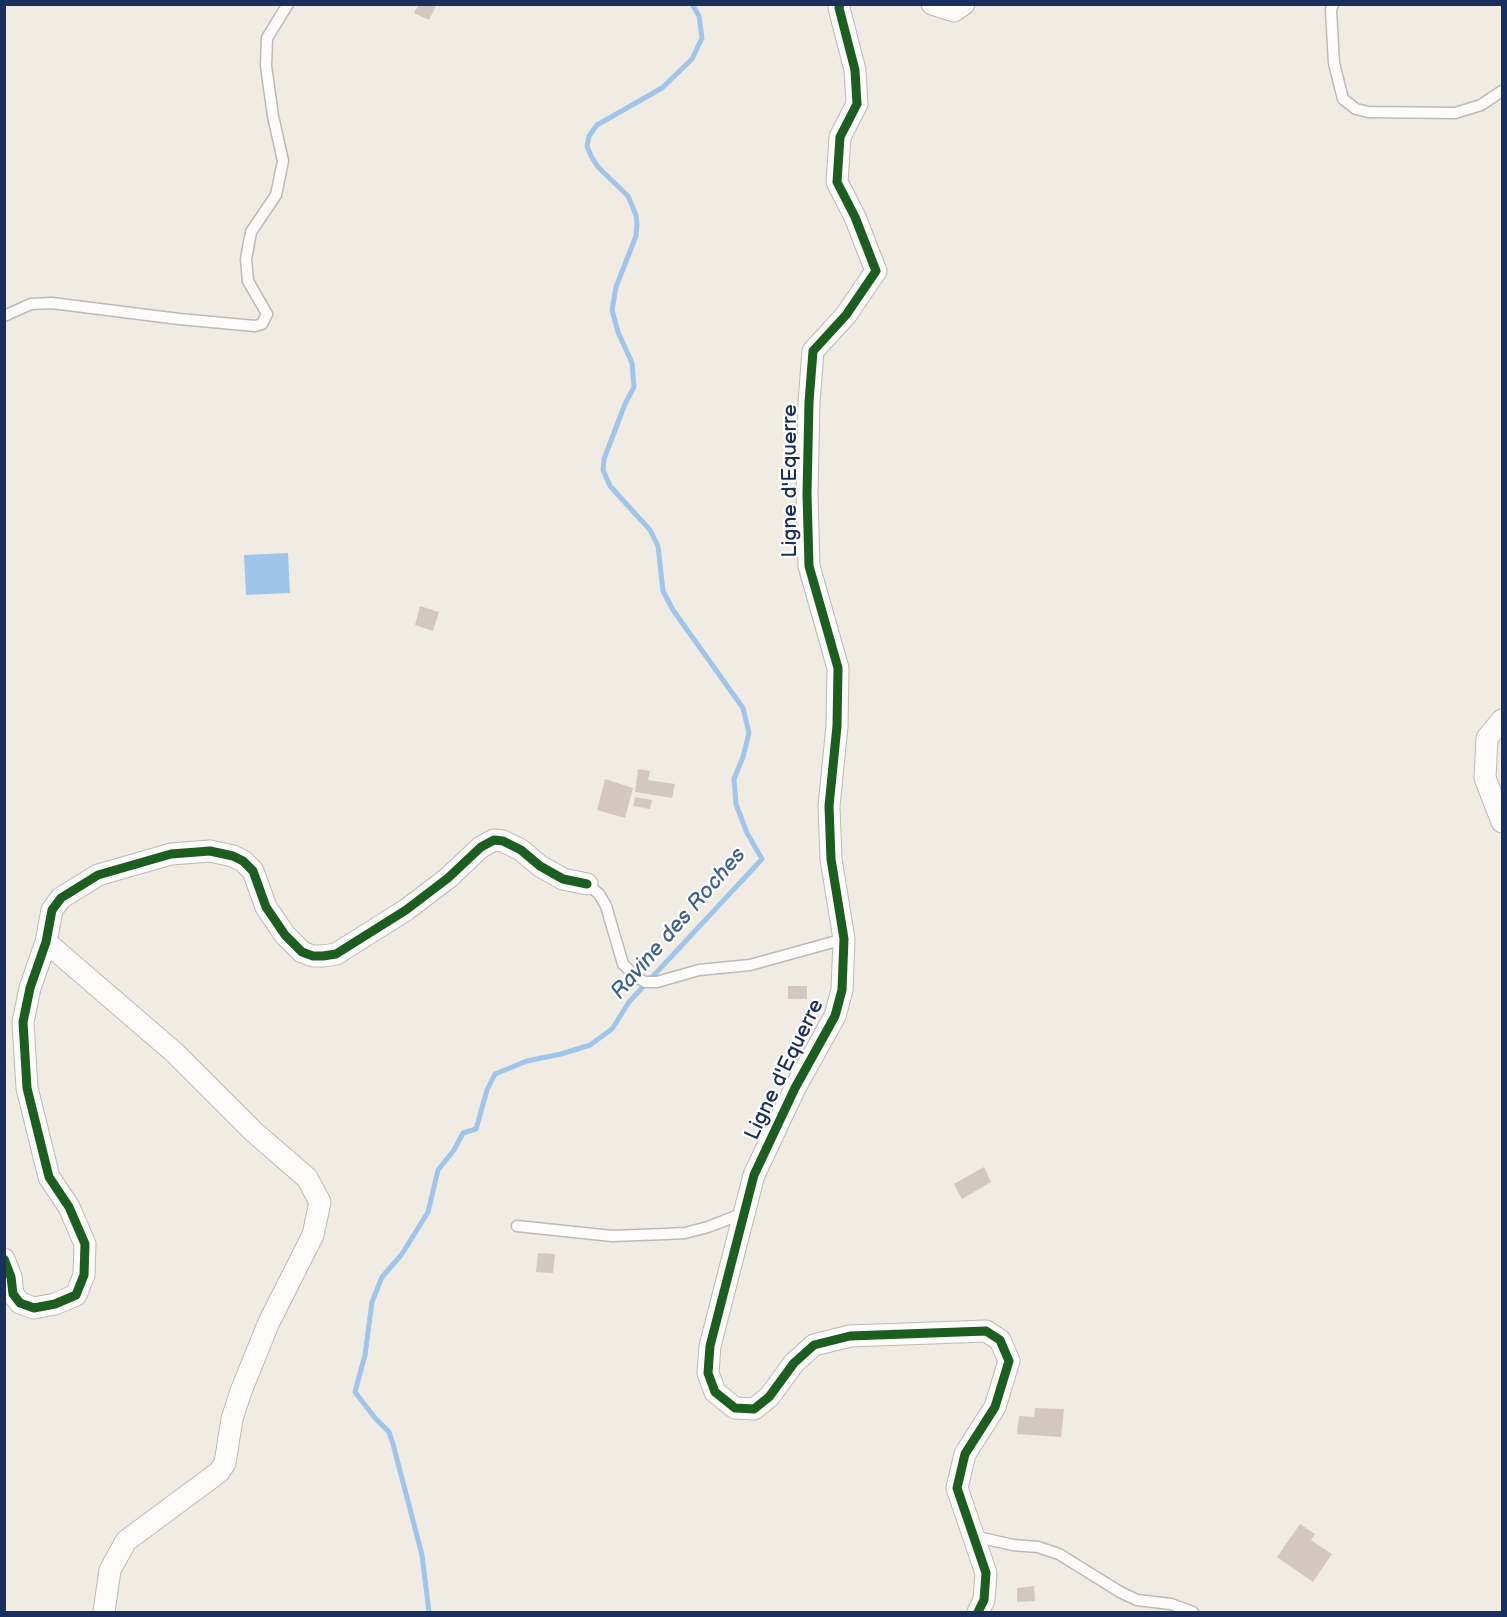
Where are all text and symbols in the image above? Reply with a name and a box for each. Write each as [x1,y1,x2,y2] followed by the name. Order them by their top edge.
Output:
[778,404,804,558] street label: Ligne d'Equerre
[606,843,752,1005] water label: Ravine des Roches
[740,996,830,1144] street label: Ligne d'Equerre

